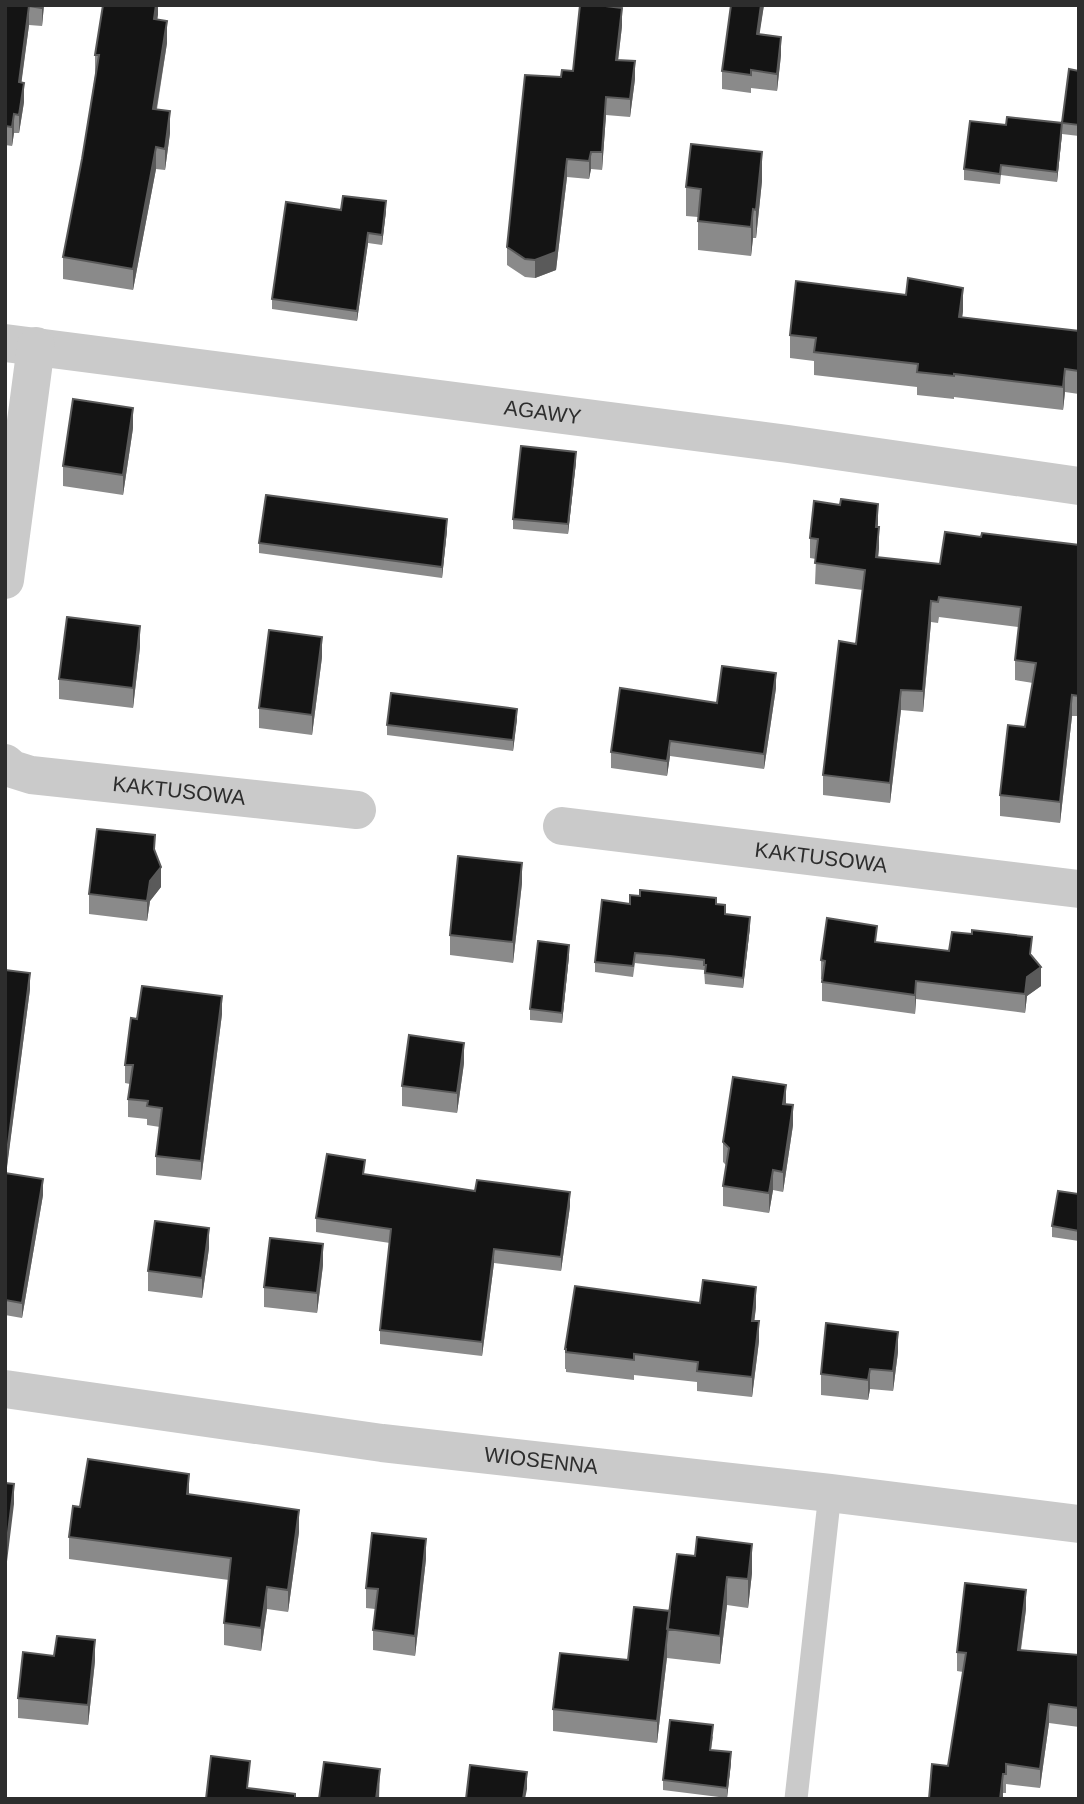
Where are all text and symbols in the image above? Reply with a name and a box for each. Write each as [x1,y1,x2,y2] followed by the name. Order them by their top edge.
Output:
[503,395,582,428] street label: AGAWY
[111,772,247,809] street label: KAKTUSOWA
[754,838,889,877] street label: KAKTUSOWA
[483,1442,599,1478] street label: WIOSENNA

